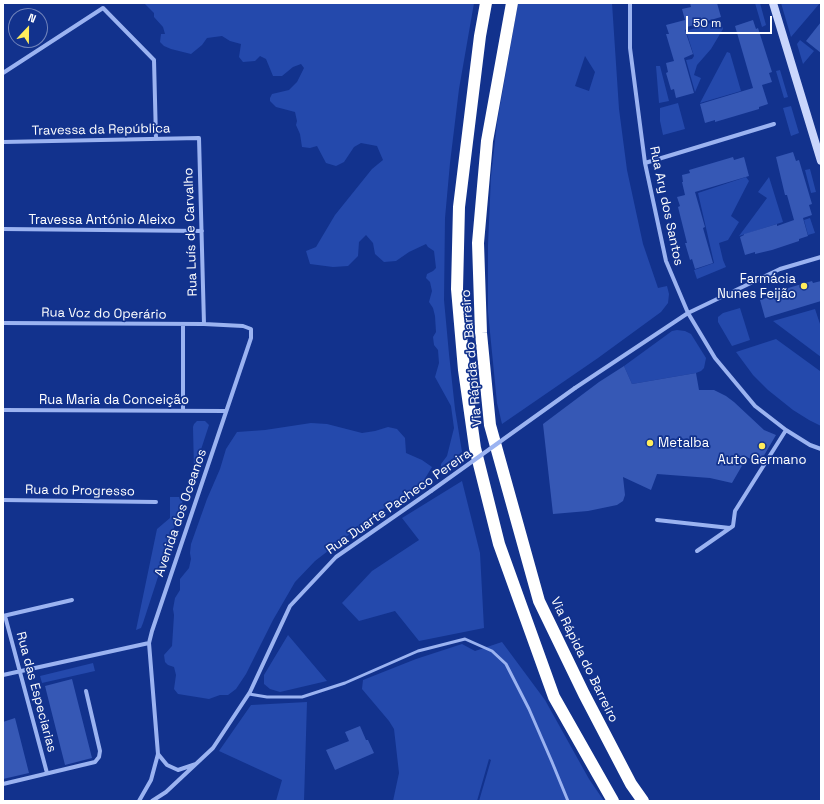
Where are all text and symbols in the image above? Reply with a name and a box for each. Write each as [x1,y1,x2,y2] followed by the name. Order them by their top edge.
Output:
[8,8,48,48] north arrow
[688,8,774,34] scale bar
[26,10,38,26] text: N
[693,15,721,31] text: 50 m
[31,121,171,139] street label: Travessa da República
[646,145,686,267] street label: Rua Ary dos Santos
[181,167,201,297] street label: Rua Luís de Carvalho
[28,212,176,228] street label: Travessa António Aleixo
[717,271,796,302] place label: Farmácia Nunes Feijão
[799,281,809,291] marker: Farmácia Nunes Feijão
[458,289,486,427] street label: Via Rápida do Barreiro
[41,305,167,323] street label: Rua Voz do Operário
[39,392,189,408] street label: Rua Maria da Conceição
[658,435,709,451] place label: Metalba
[645,438,655,448] marker: Metalba
[757,441,767,451] marker: Auto Germano
[324,446,474,558] street label: Rua Duarte Pacheco Pereira
[152,447,210,579] street label: Avenida dos Oceanos
[717,452,807,468] place label: Auto Germano
[25,482,135,500] street label: Rua do Progresso
[547,595,621,725] street label: Via Rápida do Barreiro
[12,630,60,754] street label: Rua das Especiarias

